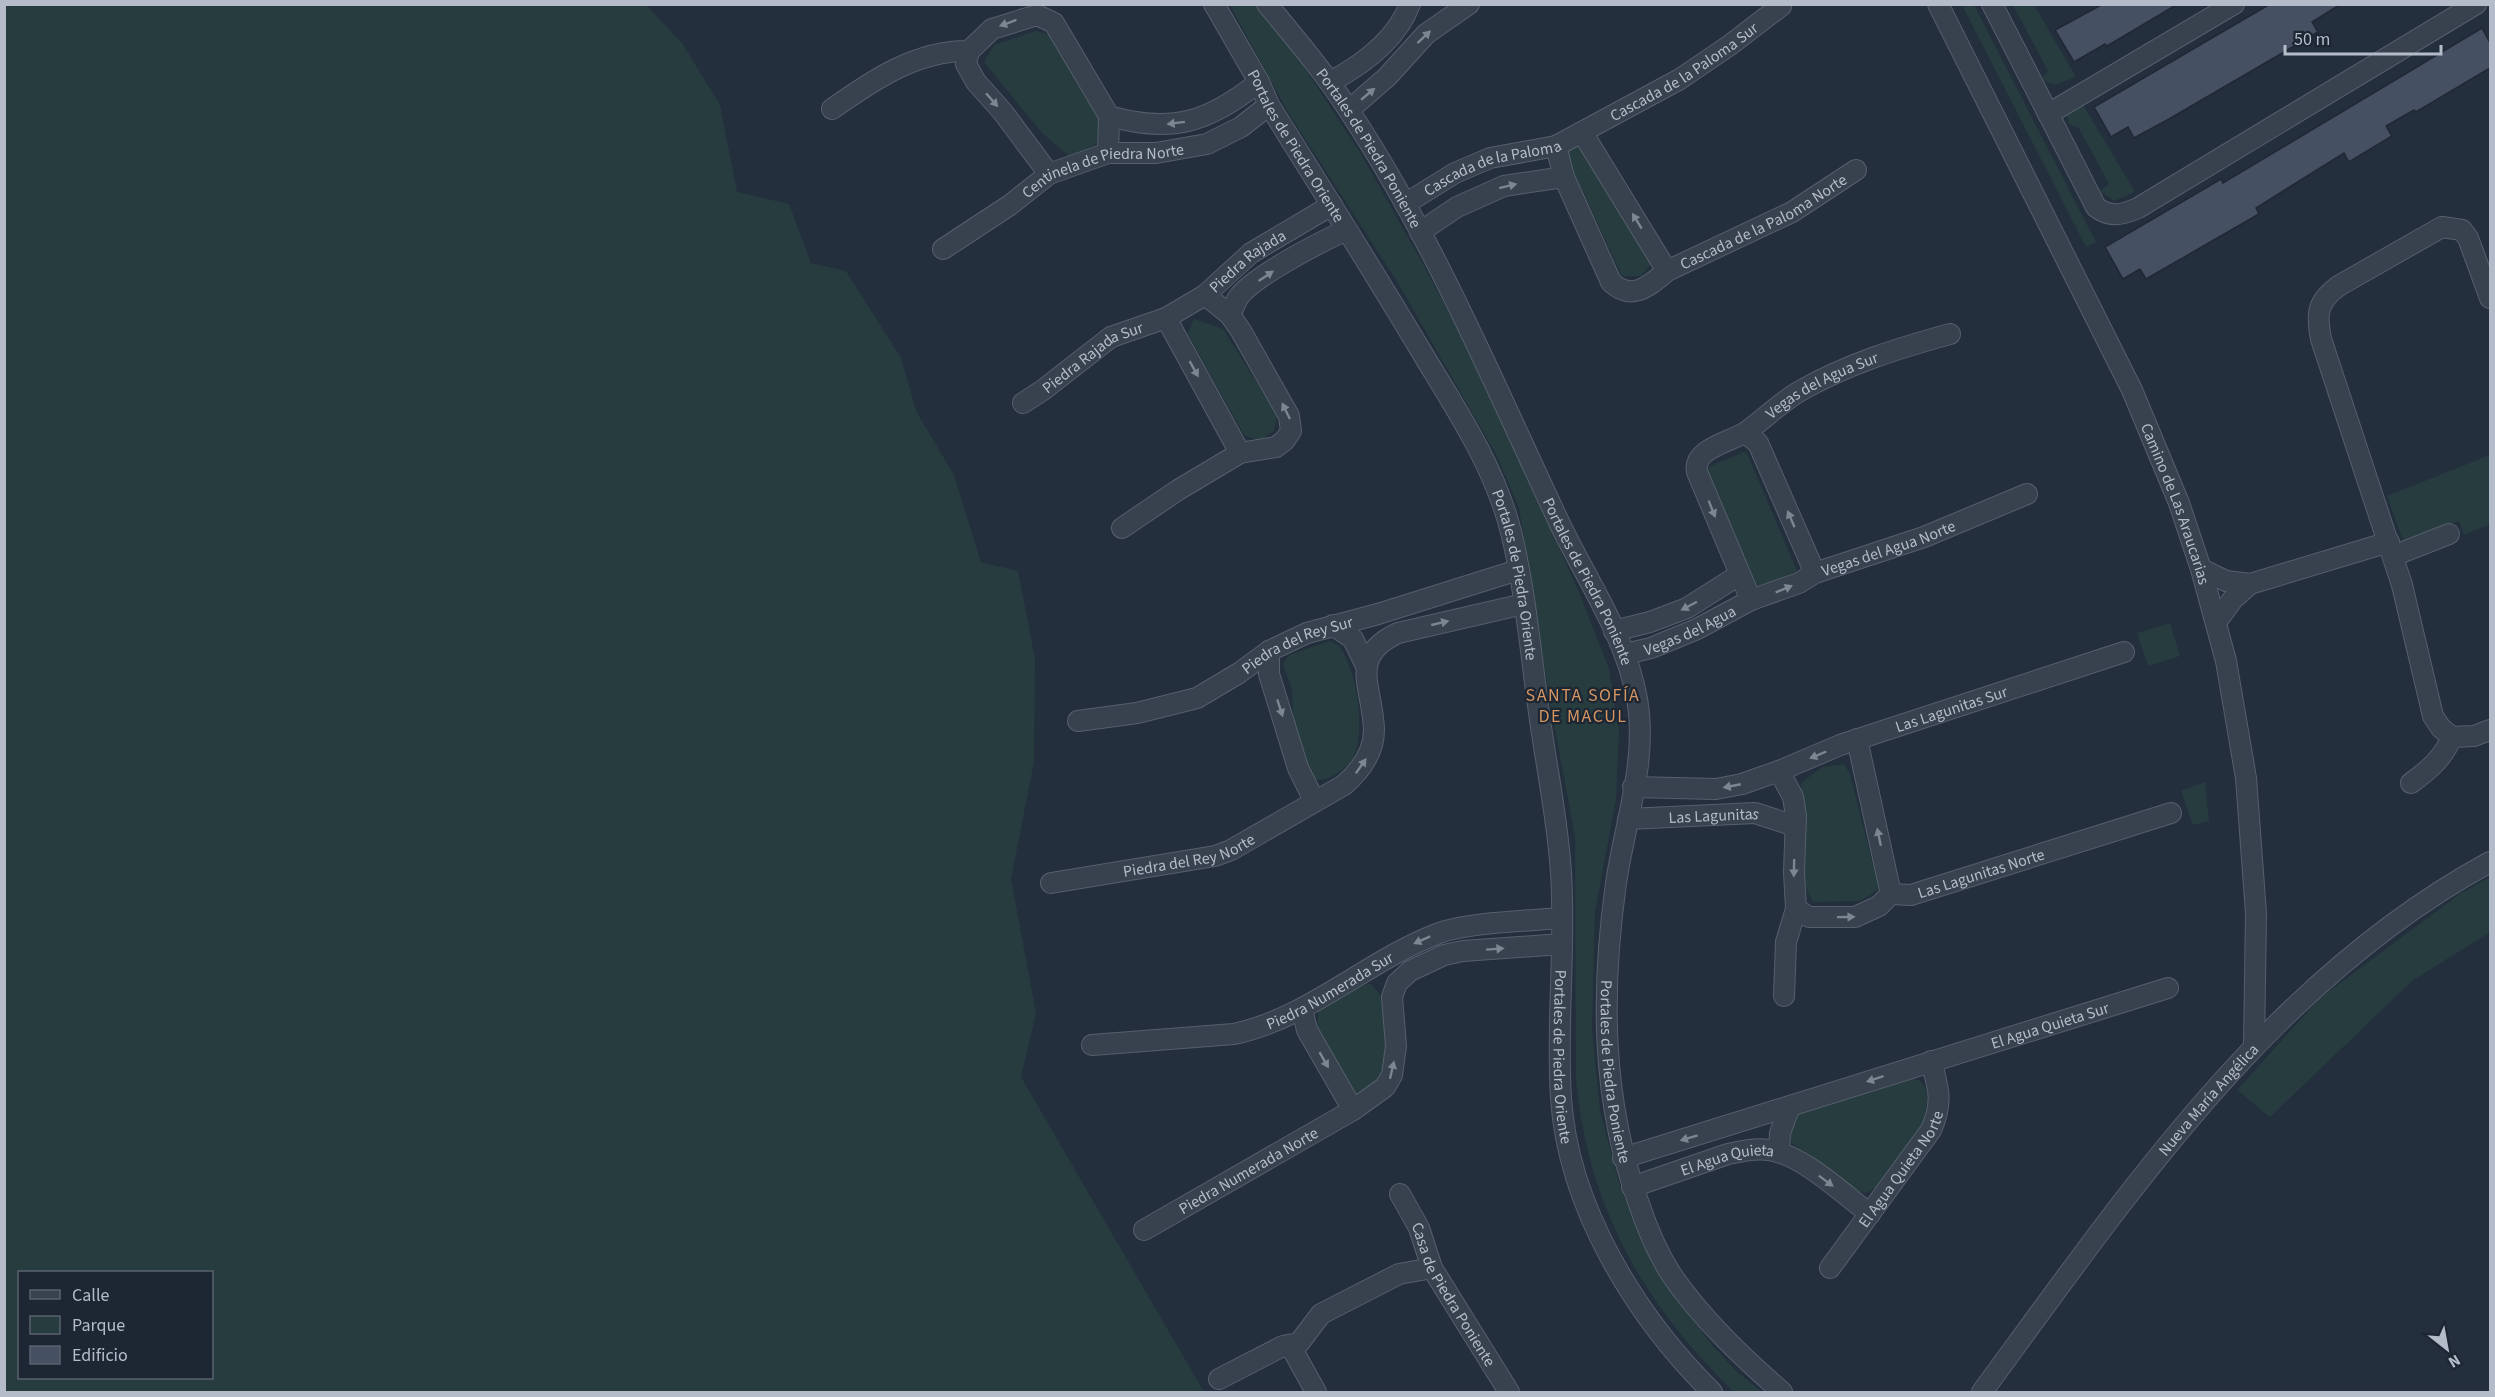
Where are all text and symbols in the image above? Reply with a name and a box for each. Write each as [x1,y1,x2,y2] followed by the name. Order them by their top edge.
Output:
[1606,17,1763,127] street label: Cascada de la Paloma Sur
[2285,18,2441,56] scale bar
[999,19,1017,29] one-way arrow
[2294,27,2330,52] text: 50 m
[1417,30,1432,44] one-way arrow
[1311,64,1426,232] street label: Portales de Piedra Poniente
[1242,66,1350,227] street label: Portales de Piedra Oriente
[1360,87,1376,100] one-way arrow
[985,93,999,108] one-way arrow
[1166,118,1185,127] one-way arrow
[1420,135,1566,202] street label: Cascada de la Paloma
[1017,138,1186,204] street label: Centinela de Piedra Norte
[1676,169,1851,275] street label: Cascada de la Paloma Norte
[1499,180,1518,190] one-way arrow
[1631,213,1642,229] one-way arrow
[1204,225,1290,298] street label: Piedra Rajada
[1258,271,1274,282] one-way arrow
[1038,317,1147,399] street label: Piedra Rajada Sur
[1761,347,1882,424] street label: Vegas del Agua Sur
[1189,361,1199,378] one-way arrow
[1282,403,1291,420] one-way arrow
[2135,420,2215,587] street label: Camino de Las Araucarias
[1486,486,1542,662] street label: Portales de Piedra Oriente
[1537,494,1638,668] street label: Portales de Piedra Poniente
[1708,500,1717,518] one-way arrow
[1787,511,1796,528] one-way arrow
[1819,515,1959,582] street label: Vegas del Agua Norte
[1775,584,1793,594] one-way arrow
[1642,600,1740,661] street label: Vegas del Agua
[1680,601,1697,611] one-way arrow
[1237,611,1356,680] street label: Piedra del Rey Sur
[1431,618,1450,627] one-way arrow
[1892,681,2011,738] street label: Las Lagunitas Sur
[1526,683,1640,729] district label: SANTA SOFÍA DE MACUL
[1276,699,1285,717] one-way arrow
[1809,750,1827,760] one-way arrow
[1355,759,1367,775] one-way arrow
[1723,782,1742,791] one-way arrow
[1668,803,1763,829] street label: Las Lagunitas
[1873,827,1883,846] one-way arrow
[1121,829,1259,883] street label: Piedra del Rey Norte
[1915,844,2048,904] street label: Las Lagunitas Norte
[1789,858,1799,877] one-way arrow
[1837,912,1856,921] one-way arrow
[1413,936,1430,945] one-way arrow
[1485,944,1504,954] one-way arrow
[1263,947,1398,1035] street label: Piedra Numerada Sur
[1548,969,1577,1146] street label: Portales de Piedra Oriente
[1595,980,1636,1166] street label: Portales de Piedra Poniente
[1988,997,2112,1055] street label: El Agua Quieta Sur
[2154,1039,2264,1161] street label: Nueva María Angélica
[1319,1052,1329,1069] one-way arrow
[1387,1061,1397,1079] one-way arrow
[1866,1075,1884,1084] one-way arrow
[1853,1109,1949,1232] street label: El Agua Quieta Norte
[1175,1122,1323,1220] street label: Piedra Numerada Norte
[1680,1133,1698,1143] one-way arrow
[1678,1139,1776,1182] street label: El Agua Quieta
[1818,1175,1834,1187] one-way arrow
[1406,1218,1501,1371] street label: Casa de Piedra Poniente
[18,1271,213,1379] legend
[72,1283,110,1308] text: Calle
[72,1313,125,1338] text: Parque
[2417,1319,2477,1379] north arrow
[72,1343,128,1368] text: Edificio
[2444,1349,2464,1373] text: N

